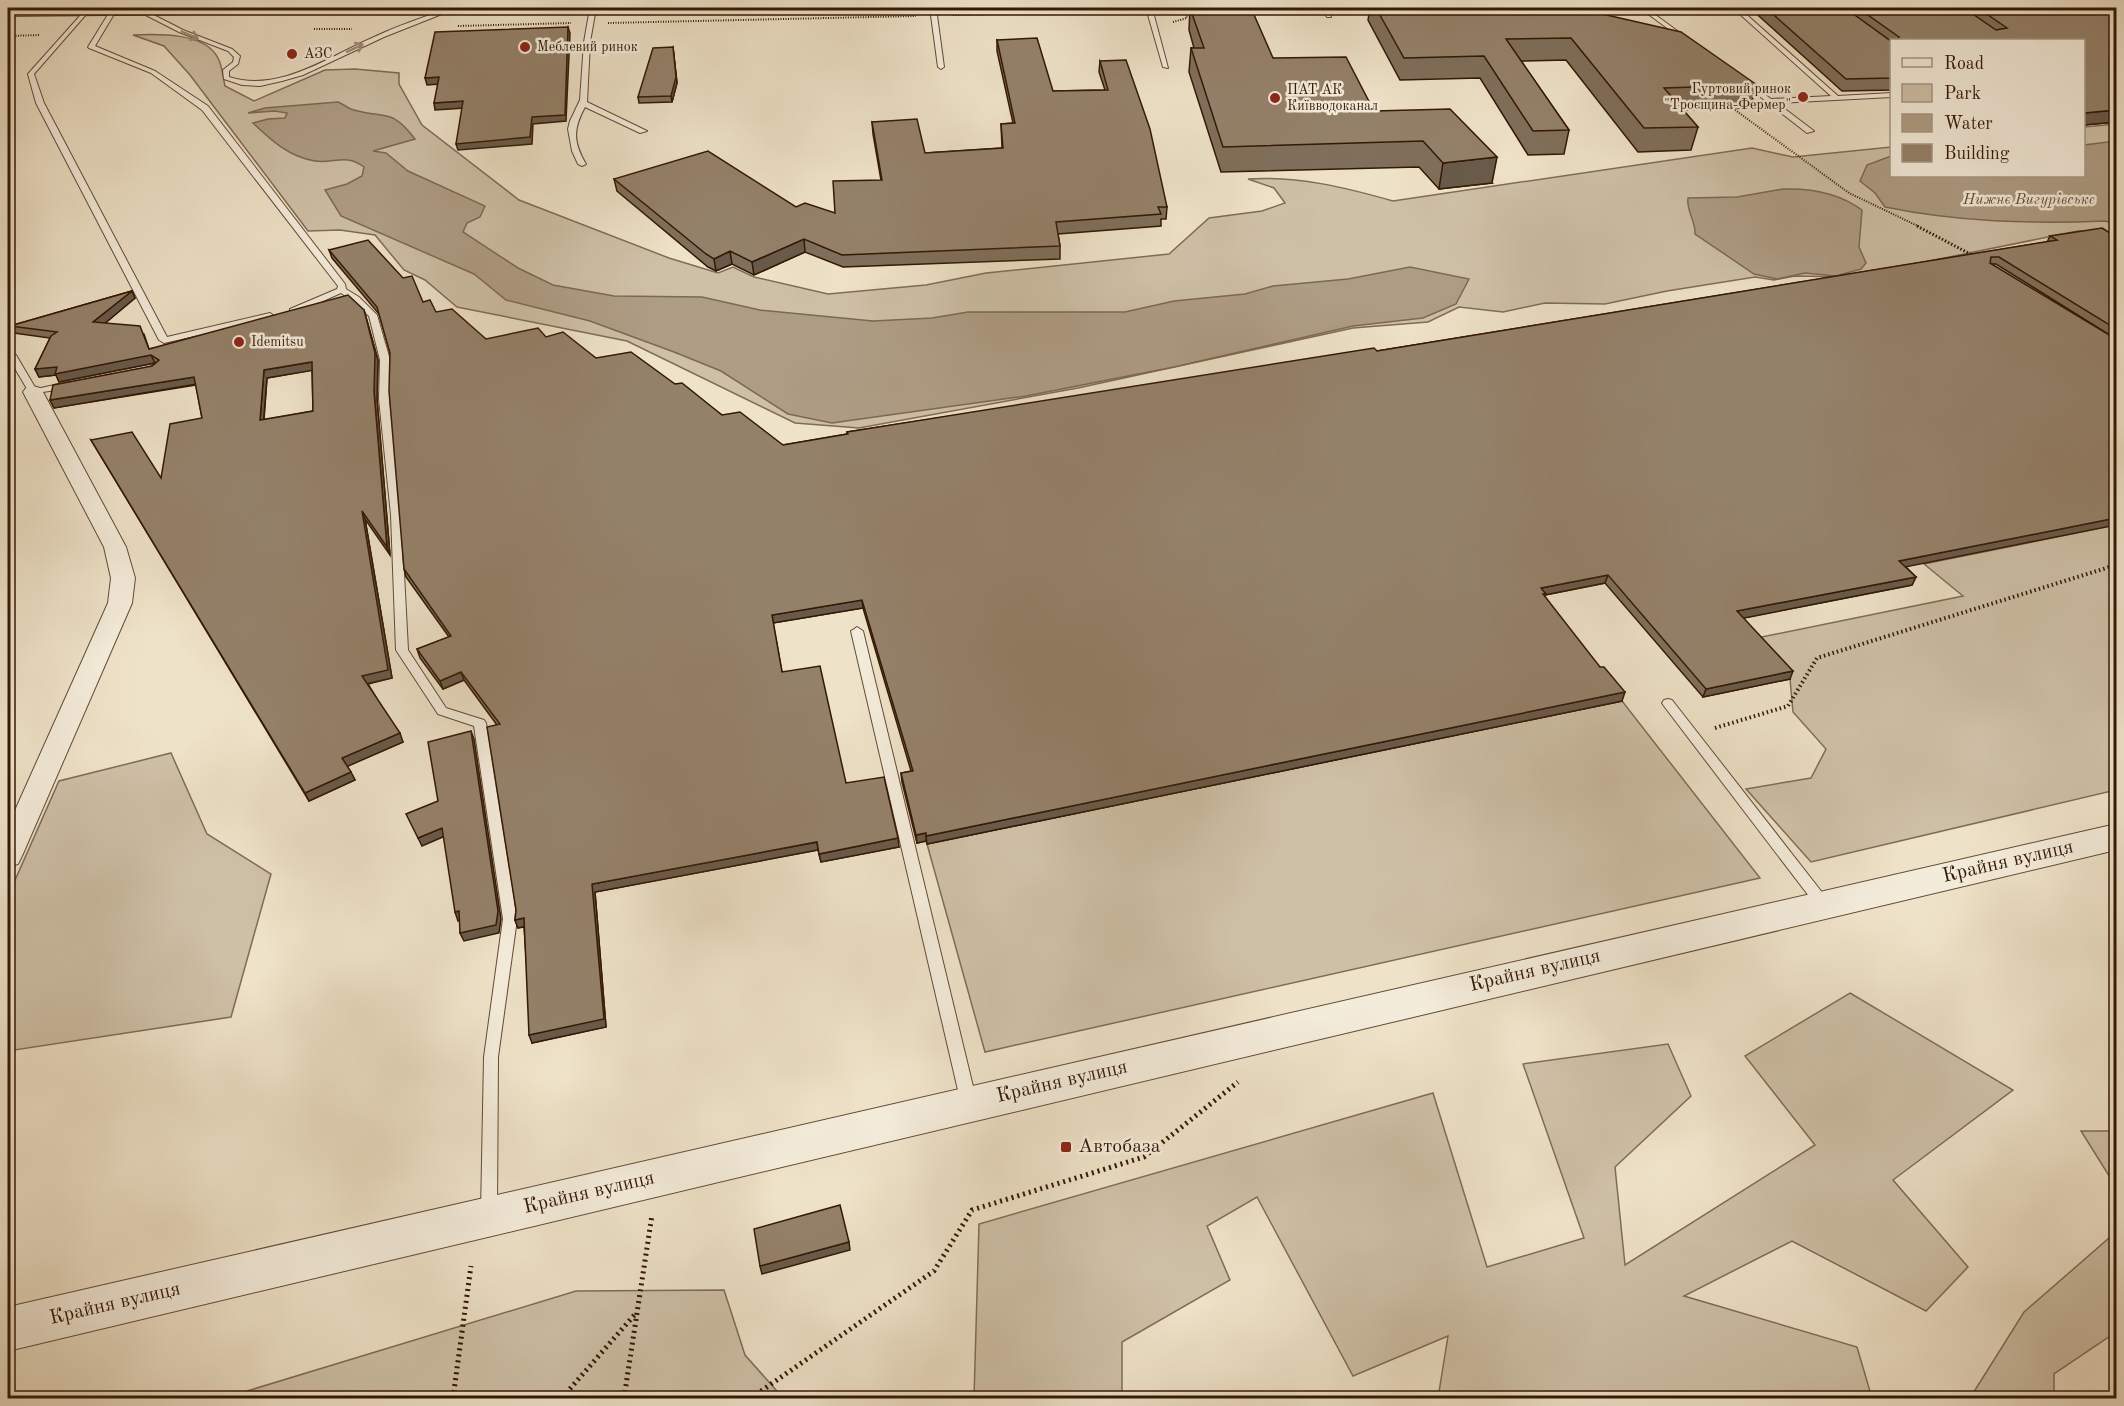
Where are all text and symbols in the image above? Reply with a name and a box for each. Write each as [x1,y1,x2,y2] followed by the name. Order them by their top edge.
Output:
[181,30,199,41] one-way arrow
[1890,39,2085,177] legend
[518,40,532,54] marker: Меблевий ринок
[537,40,638,54] place label: Меблевий ринок
[345,41,363,53] one-way arrow
[285,47,299,61] marker: АЗС
[304,47,332,61] place label: АЗС
[1944,55,1984,73] text: Road
[1664,82,1791,112] place label: Гуртовий ринок "Троєщина-Фермер"
[1287,83,1378,113] place label: ПАТ АК Київводоканал
[1944,85,1981,103] text: Park
[1796,90,1810,104] marker: Гуртовий ринок "Троєщина-Фермер"
[1268,91,1282,105] marker: ПАТ АК Київводоканал
[1944,115,1993,133] text: Water
[1944,145,2010,163] text: Building
[1962,193,2095,208] water label: Нижнє Вигурівське
[232,335,246,349] marker: Idemitsu
[251,335,304,349] place label: Idemitsu
[1941,837,2075,887] street label: Крайня вулиця
[1468,946,1602,996] street label: Крайня вулиця
[995,1057,1129,1107] street label: Крайня вулиця
[1078,1137,1161,1157] place label: Автобаза
[1059,1140,1073,1154] marker: Автобаза
[522,1168,656,1218] street label: Крайня вулиця
[48,1279,182,1329] street label: Крайня вулиця

